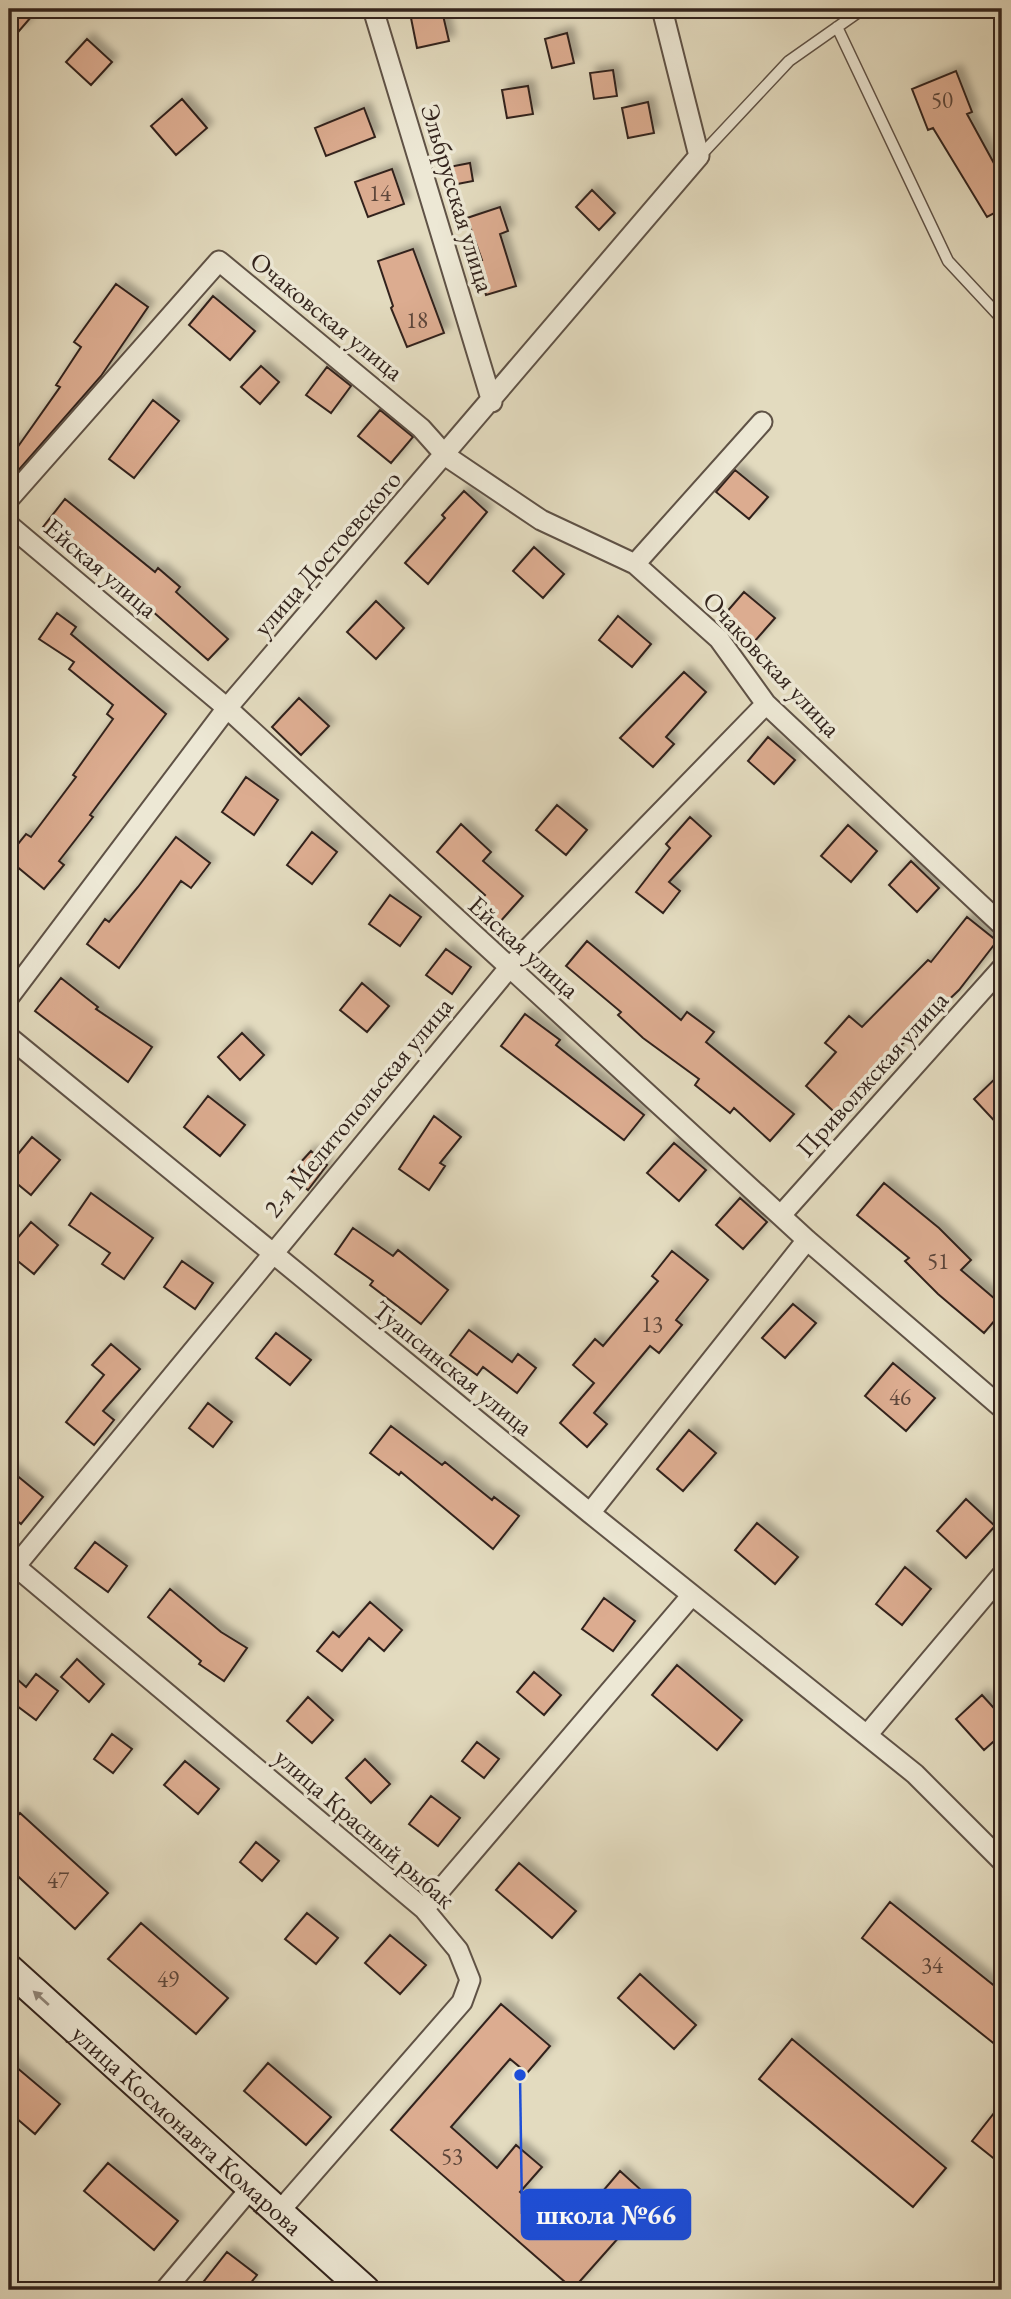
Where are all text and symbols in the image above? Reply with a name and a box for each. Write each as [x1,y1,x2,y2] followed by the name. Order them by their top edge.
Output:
[931,85,953,115] house number: 50
[413,100,503,297] street label: Эльбрусская улица
[369,178,392,208] house number: 14
[243,244,411,389] street label: Очаковская улица
[406,305,428,335] house number: 18
[245,463,409,643] street label: улица Достоевского
[37,510,165,626] street label: Ейская улица
[696,584,849,745] street label: Очаковская улица
[461,888,587,1006] street label: Ейская улица
[788,983,956,1164] street label: Приволжская улица
[256,989,461,1224] street label: 2-я Мелитопольская улица
[927,1246,949,1276] house number: 51
[366,1293,541,1444] street label: Туапсинская улица
[641,1309,663,1339] house number: 13
[889,1382,911,1412] house number: 46
[267,1740,463,1916] street label: улица Красный рыбак
[47,1865,70,1895] house number: 47
[921,1950,944,1980] house number: 34
[157,1964,179,1994] house number: 49
[33,1991,50,2007] one-way arrow
[64,2017,311,2243] street label: улица Космонавта Комарова
[441,2141,463,2171] house number: 53
[522,2190,690,2239] callout: школа №66
[536,2196,676,2232] text: школа №66

